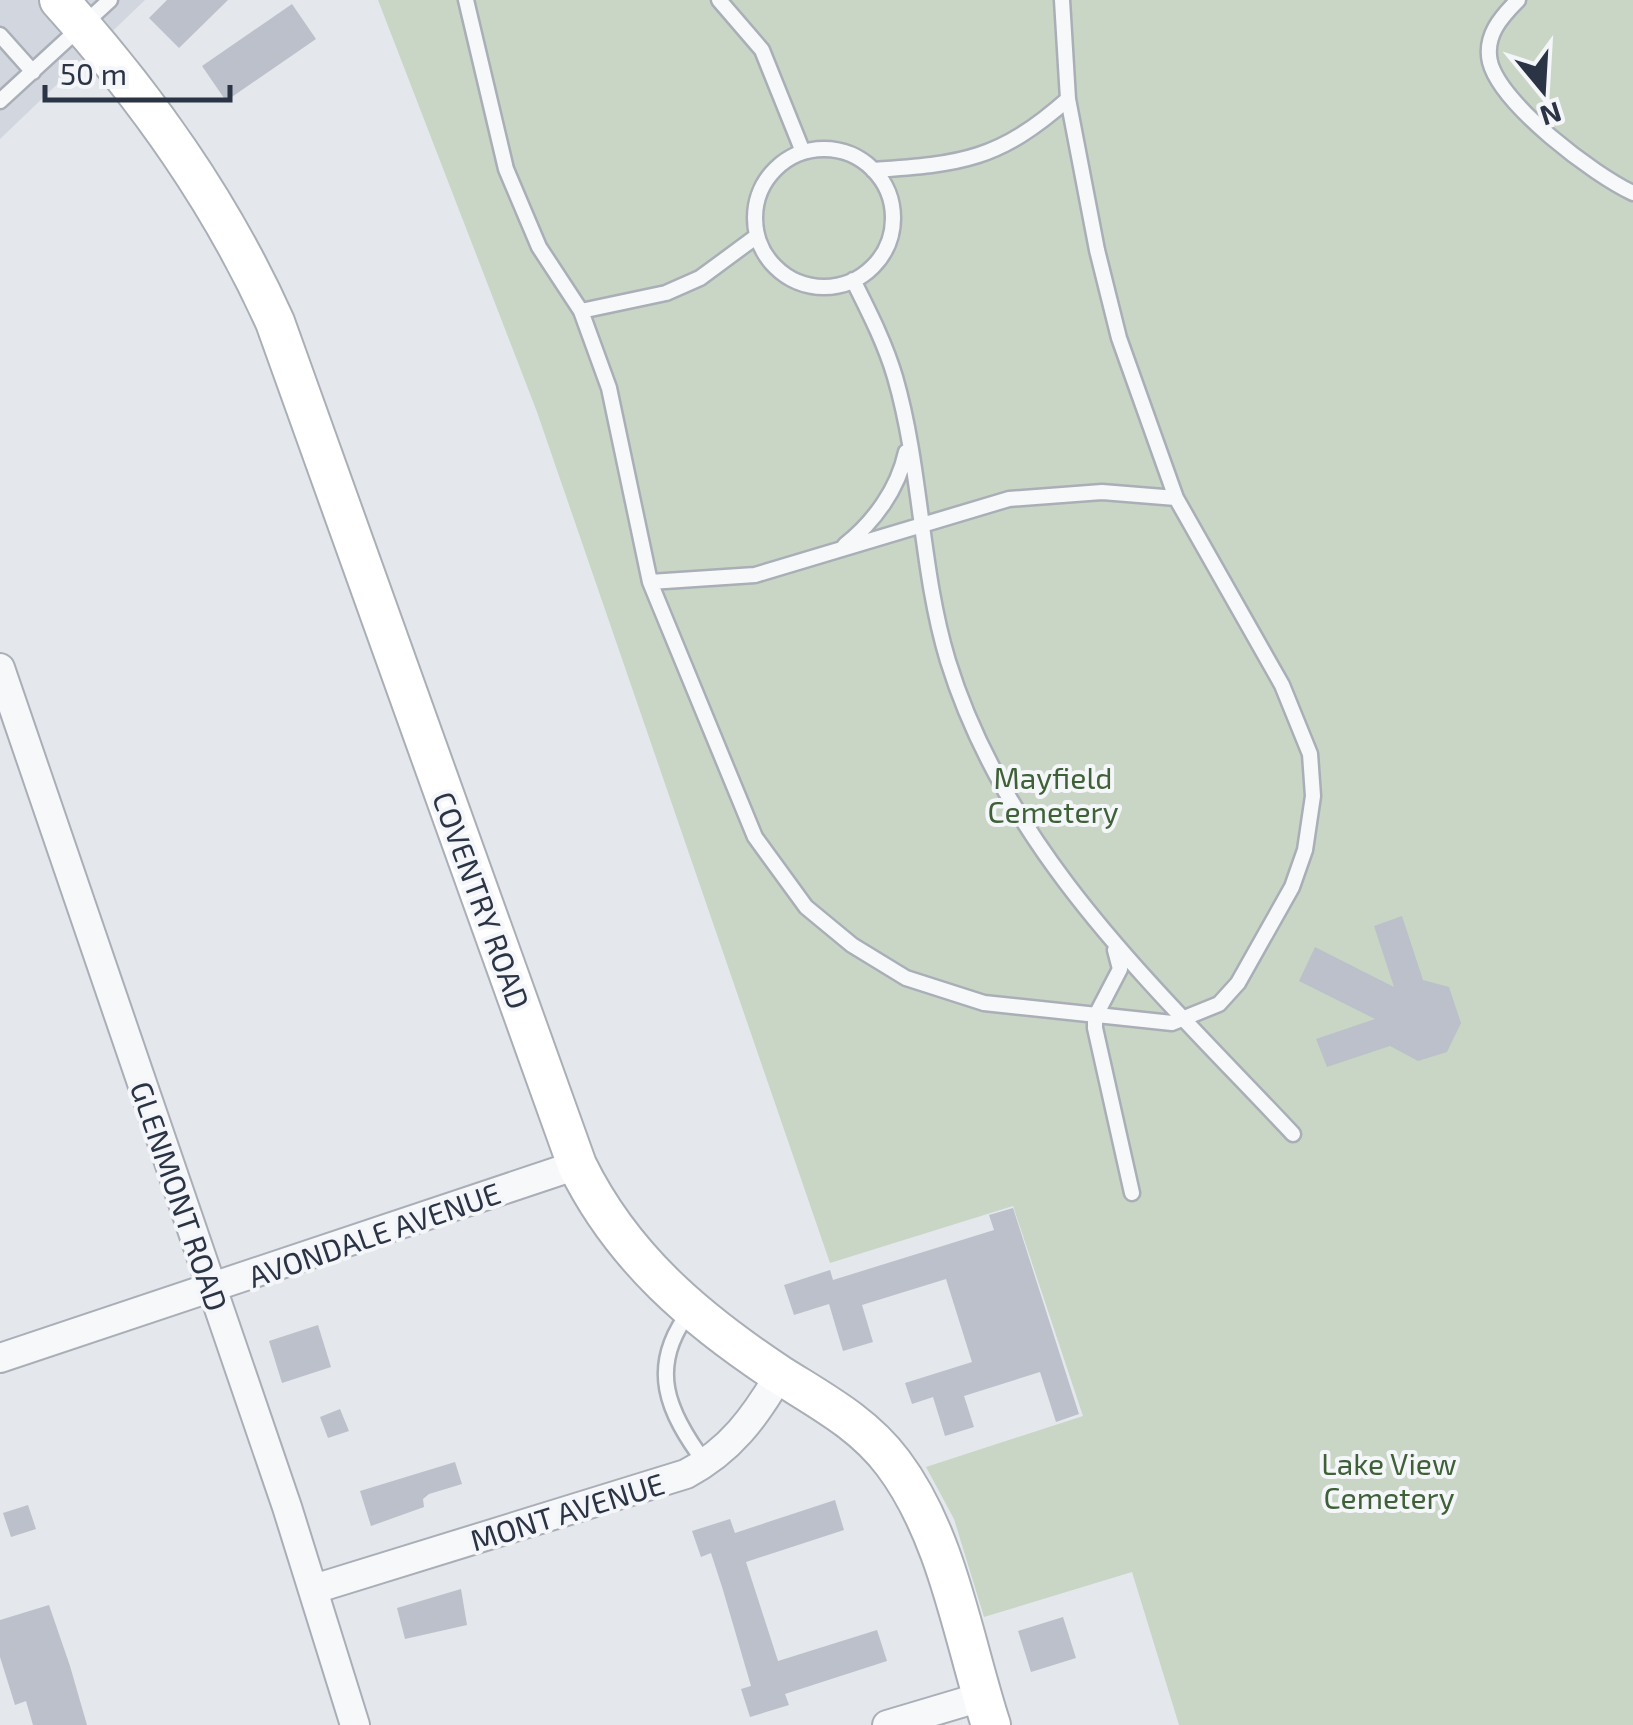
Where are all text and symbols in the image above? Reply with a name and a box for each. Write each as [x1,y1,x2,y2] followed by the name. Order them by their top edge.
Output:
[45,40,230,102] scale bar
[1493,40,1593,140] north arrow
[60,55,127,91] text: 50 m
[1536,95,1566,134] text: N
[987,759,1119,829] park label: Mayfield Cemetery
[426,786,538,1014] street label: COVENTRY ROAD
[124,1077,236,1315] street label: GLENMONT ROAD
[243,1174,505,1294] street label: AVONDALE AVENUE
[1321,1445,1457,1515] park label: Lake View Cemetery
[466,1464,668,1558] street label: MONT AVENUE

